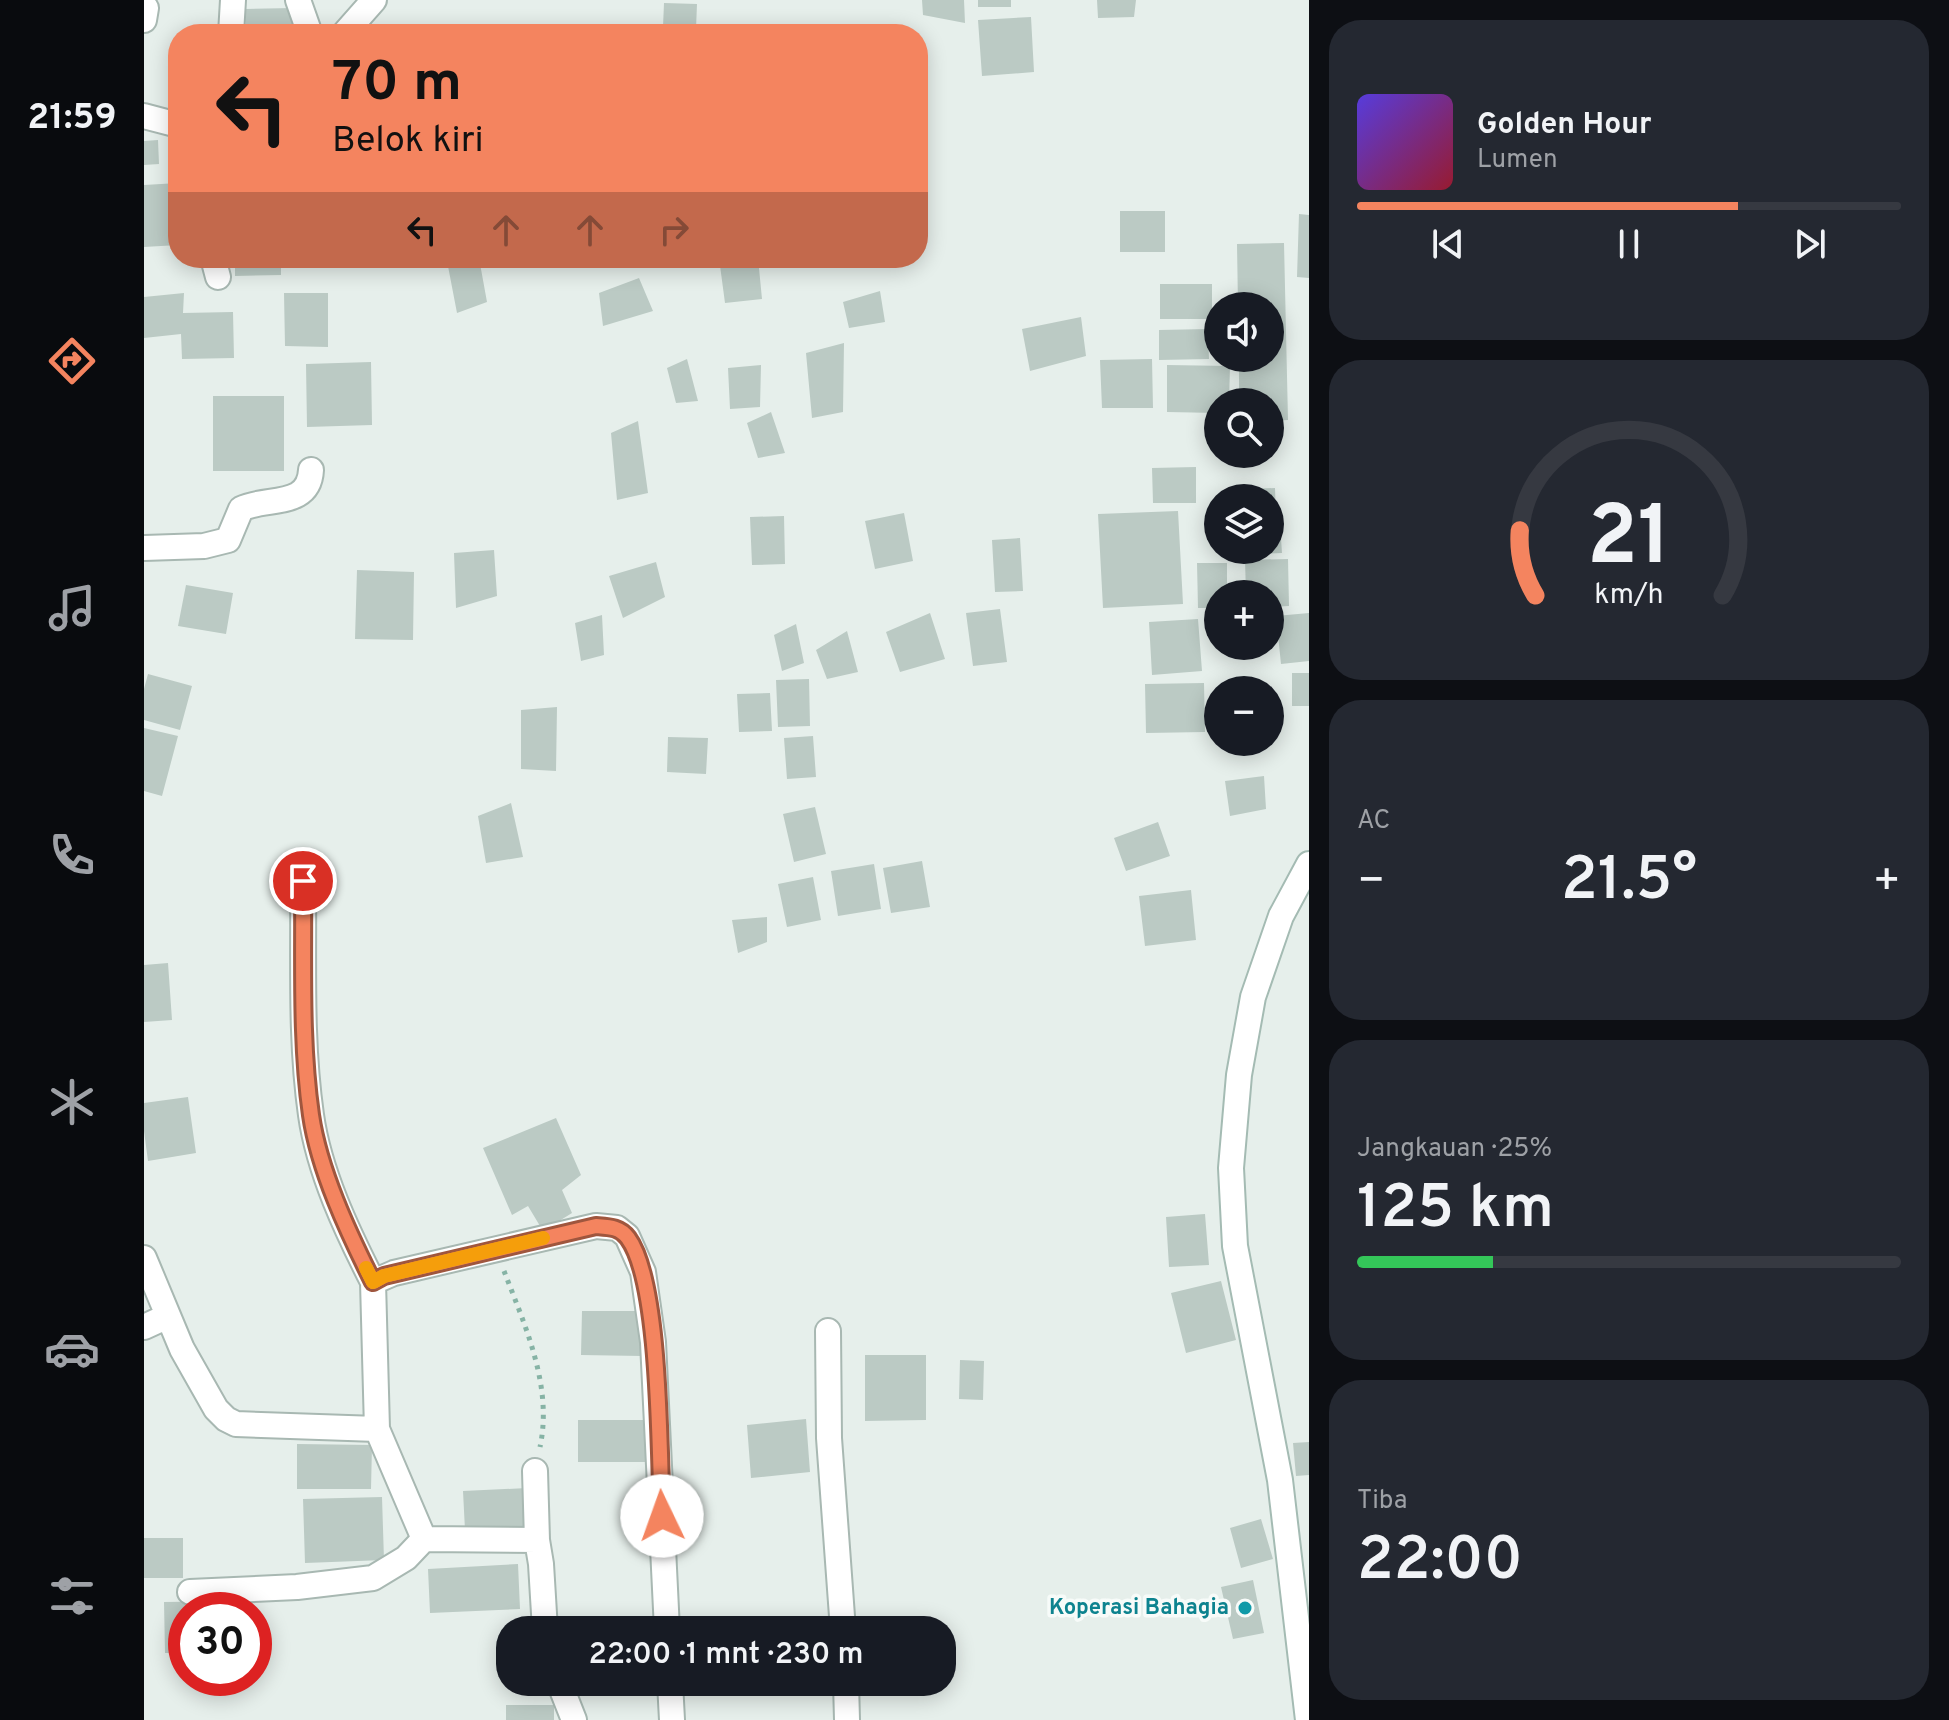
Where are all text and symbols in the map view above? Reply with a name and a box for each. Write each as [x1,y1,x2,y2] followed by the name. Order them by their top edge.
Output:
[332,50,462,120] text: 70 m
[200,56,304,160] icon: left
[27,96,117,142] text: 21:59
[1477,107,1651,144] text: Golden Hour
[332,119,484,165] text: Belok kiri
[1477,144,1558,177] text: Lumen
[400,208,444,252] icon: left
[484,208,528,252] icon: ahead
[568,208,612,252] icon: ahead
[652,208,696,252] icon: right
[1426,222,1470,266] icon: previous
[1607,222,1651,266] icon: pause
[1788,222,1832,266] icon: next
[1204,292,1284,756] map controls
[1204,292,1284,372] button: sound
[44,333,100,389] icon: directions
[1204,388,1284,468] button: search
[1204,484,1284,564] button: layers
[1587,489,1671,594] text: 21
[1594,578,1664,614] text: km/h
[44,580,100,636] icon: music
[1204,580,1284,660] button: +
[1204,676,1284,756] button: −
[1357,805,1390,838] text: AC
[44,827,100,883] icon: phone
[1561,845,1697,921] text: 21.5°
[269,847,337,915] pin
[1357,855,1385,911] text: −
[1873,855,1901,911] text: +
[281,859,325,903] icon: arrive
[44,1074,100,1130] icon: climate
[1357,1133,1552,1166] text: Jangkauan · 25%
[1357,1173,1554,1249] text: 125 km
[44,1321,100,1377] icon: car
[620,1474,704,1558] position arrow
[1357,1485,1407,1518] text: Tiba
[1357,1525,1523,1601] text: 22:00
[44,1568,100,1624] icon: filters
[168,1592,272,1696] speed limit sign: 30
[1049,1595,1229,1622] place label: Koperasi Bahagia
[1236,1599,1254,1617] marker: Koperasi Bahagia
[588,1637,864,1674] text: 22:00 · 1 mnt · 230 m

